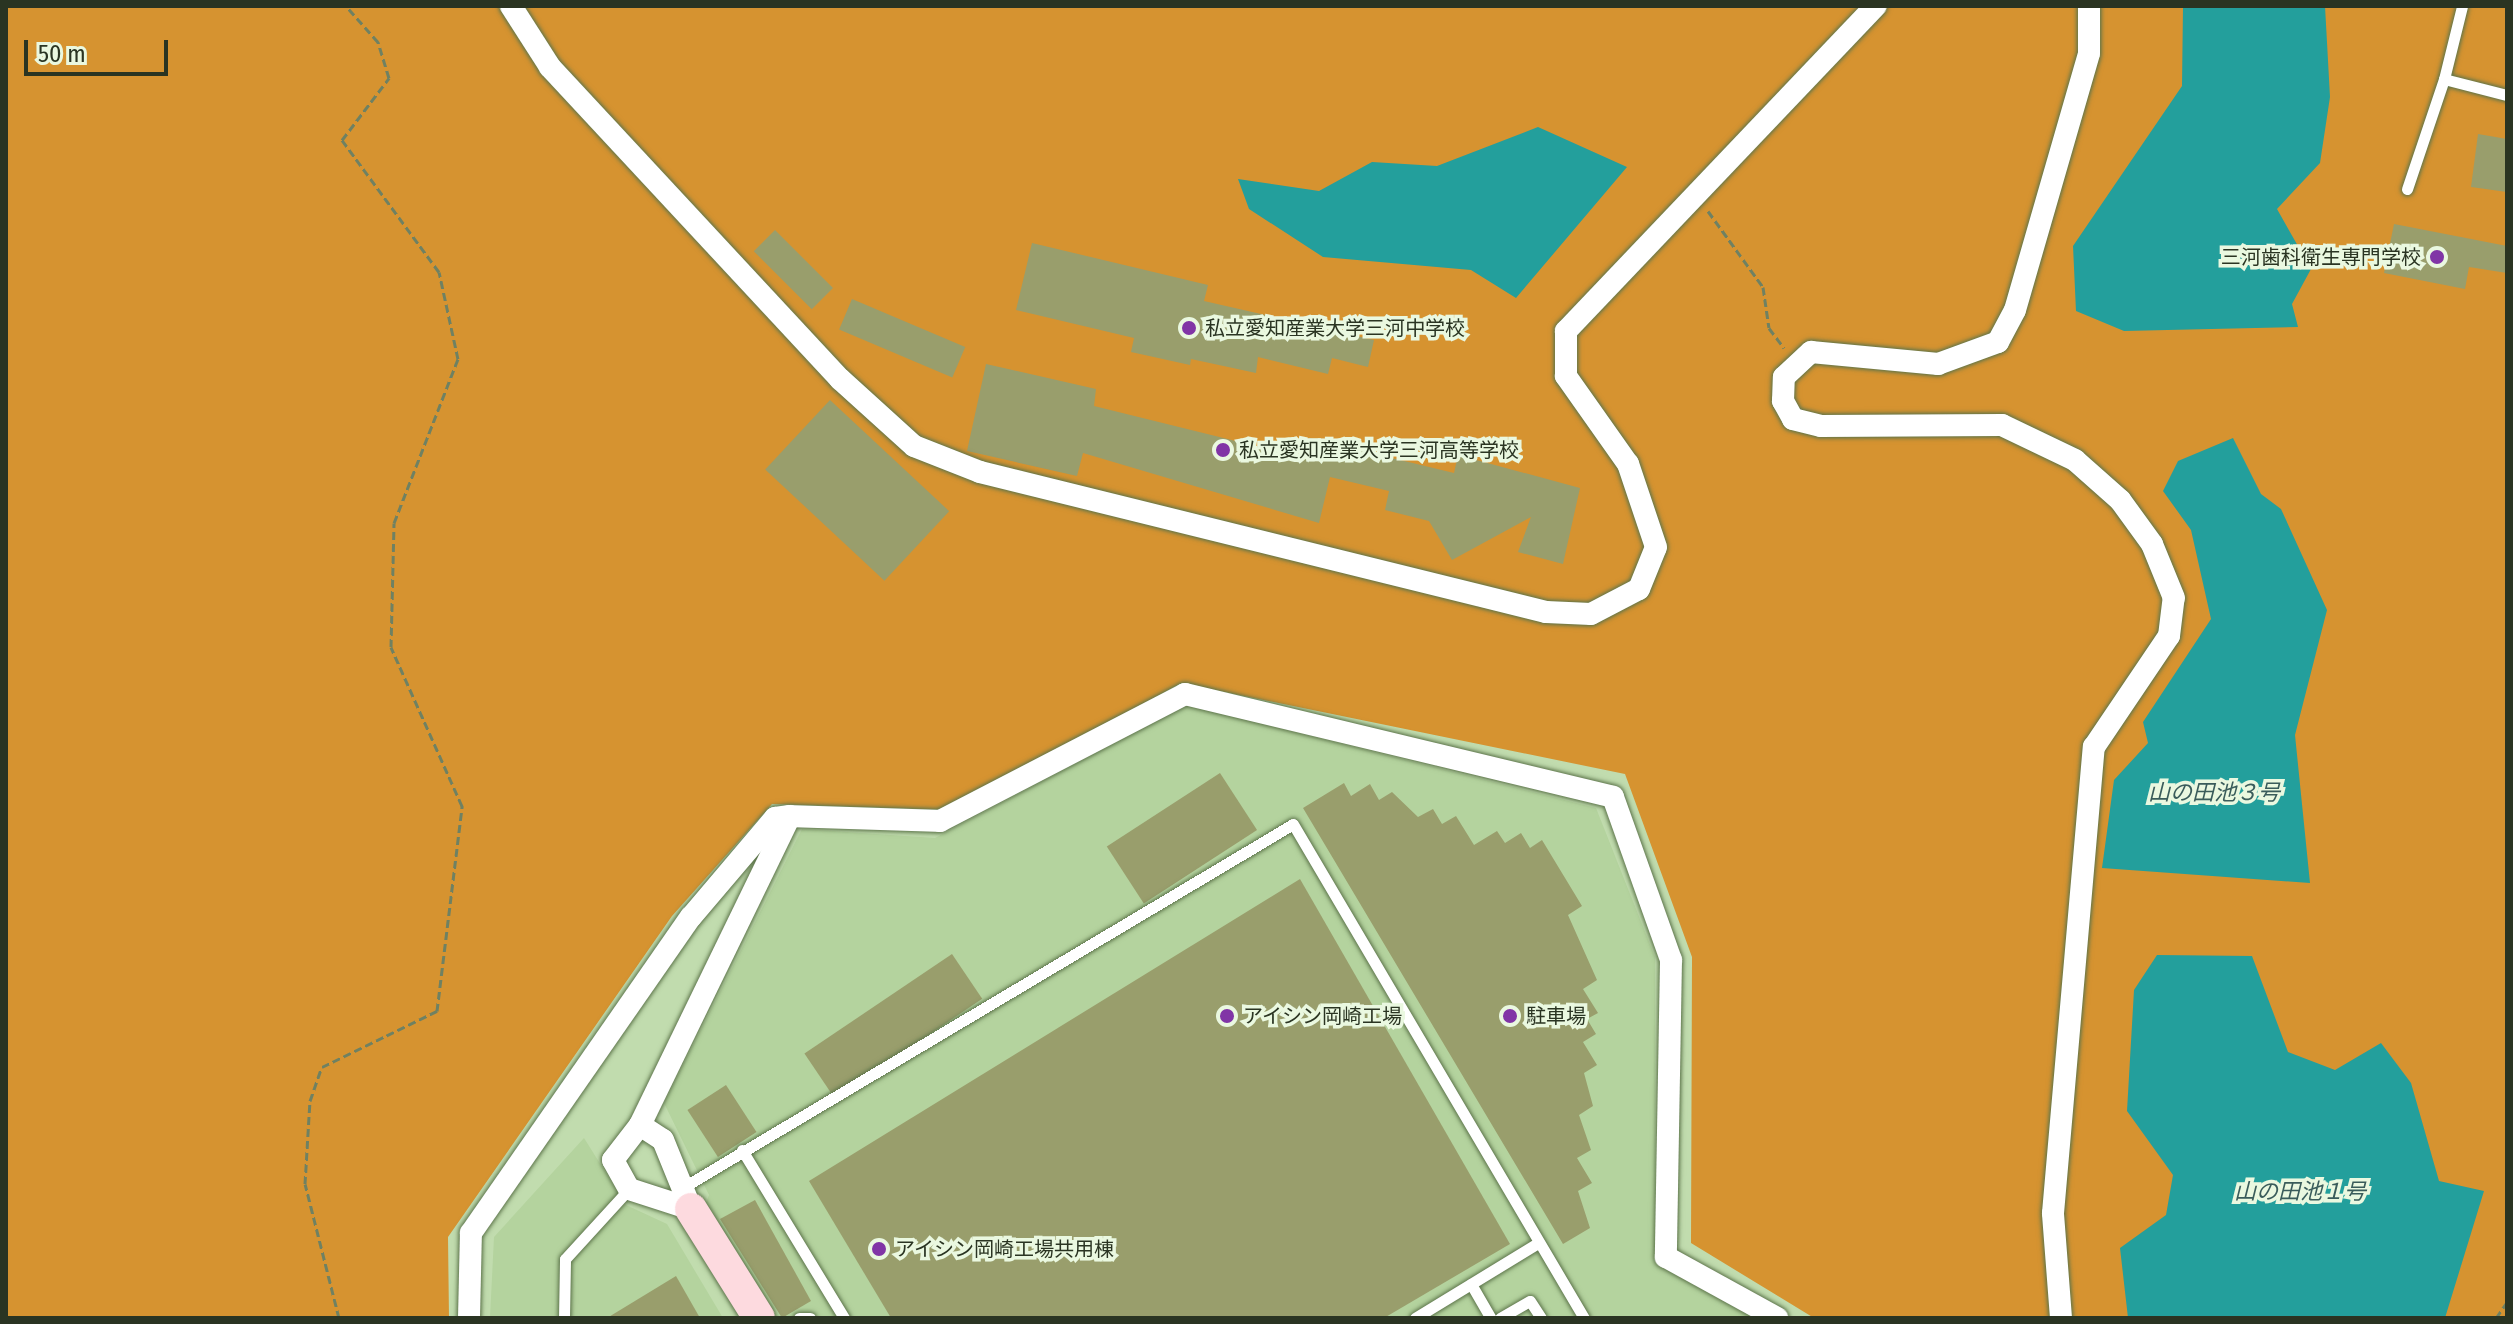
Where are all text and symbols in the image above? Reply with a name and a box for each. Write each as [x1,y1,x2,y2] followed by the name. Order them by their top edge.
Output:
[28,24,172,74] scale bar
[38,40,86,68] text: 50 m
[2221,245,2421,269] place label: 三河歯科衛生専門学校
[2428,248,2446,266] marker: 三河歯科衛生専門学校
[1205,316,1465,340] place label: 私立愛知産業大学三河中学校
[1180,319,1198,337] marker: 私立愛知産業大学三河中学校
[1239,438,1519,462] place label: 私立愛知産業大学三河高等学校
[1214,441,1232,459] marker: 私立愛知産業大学三河高等学校
[2148,780,2280,806] water label: 山の田池３号
[1243,1004,1403,1028] place label: アイシン岡崎工場
[1526,1004,1586,1028] place label: 駐車場
[1218,1007,1236,1025] marker: アイシン岡崎工場
[1501,1007,1519,1025] marker: 駐車場
[2234,1179,2366,1205] water label: 山の田池１号
[895,1237,1115,1261] place label: アイシン岡崎工場共用棟
[870,1240,888,1258] marker: アイシン岡崎工場共用棟

